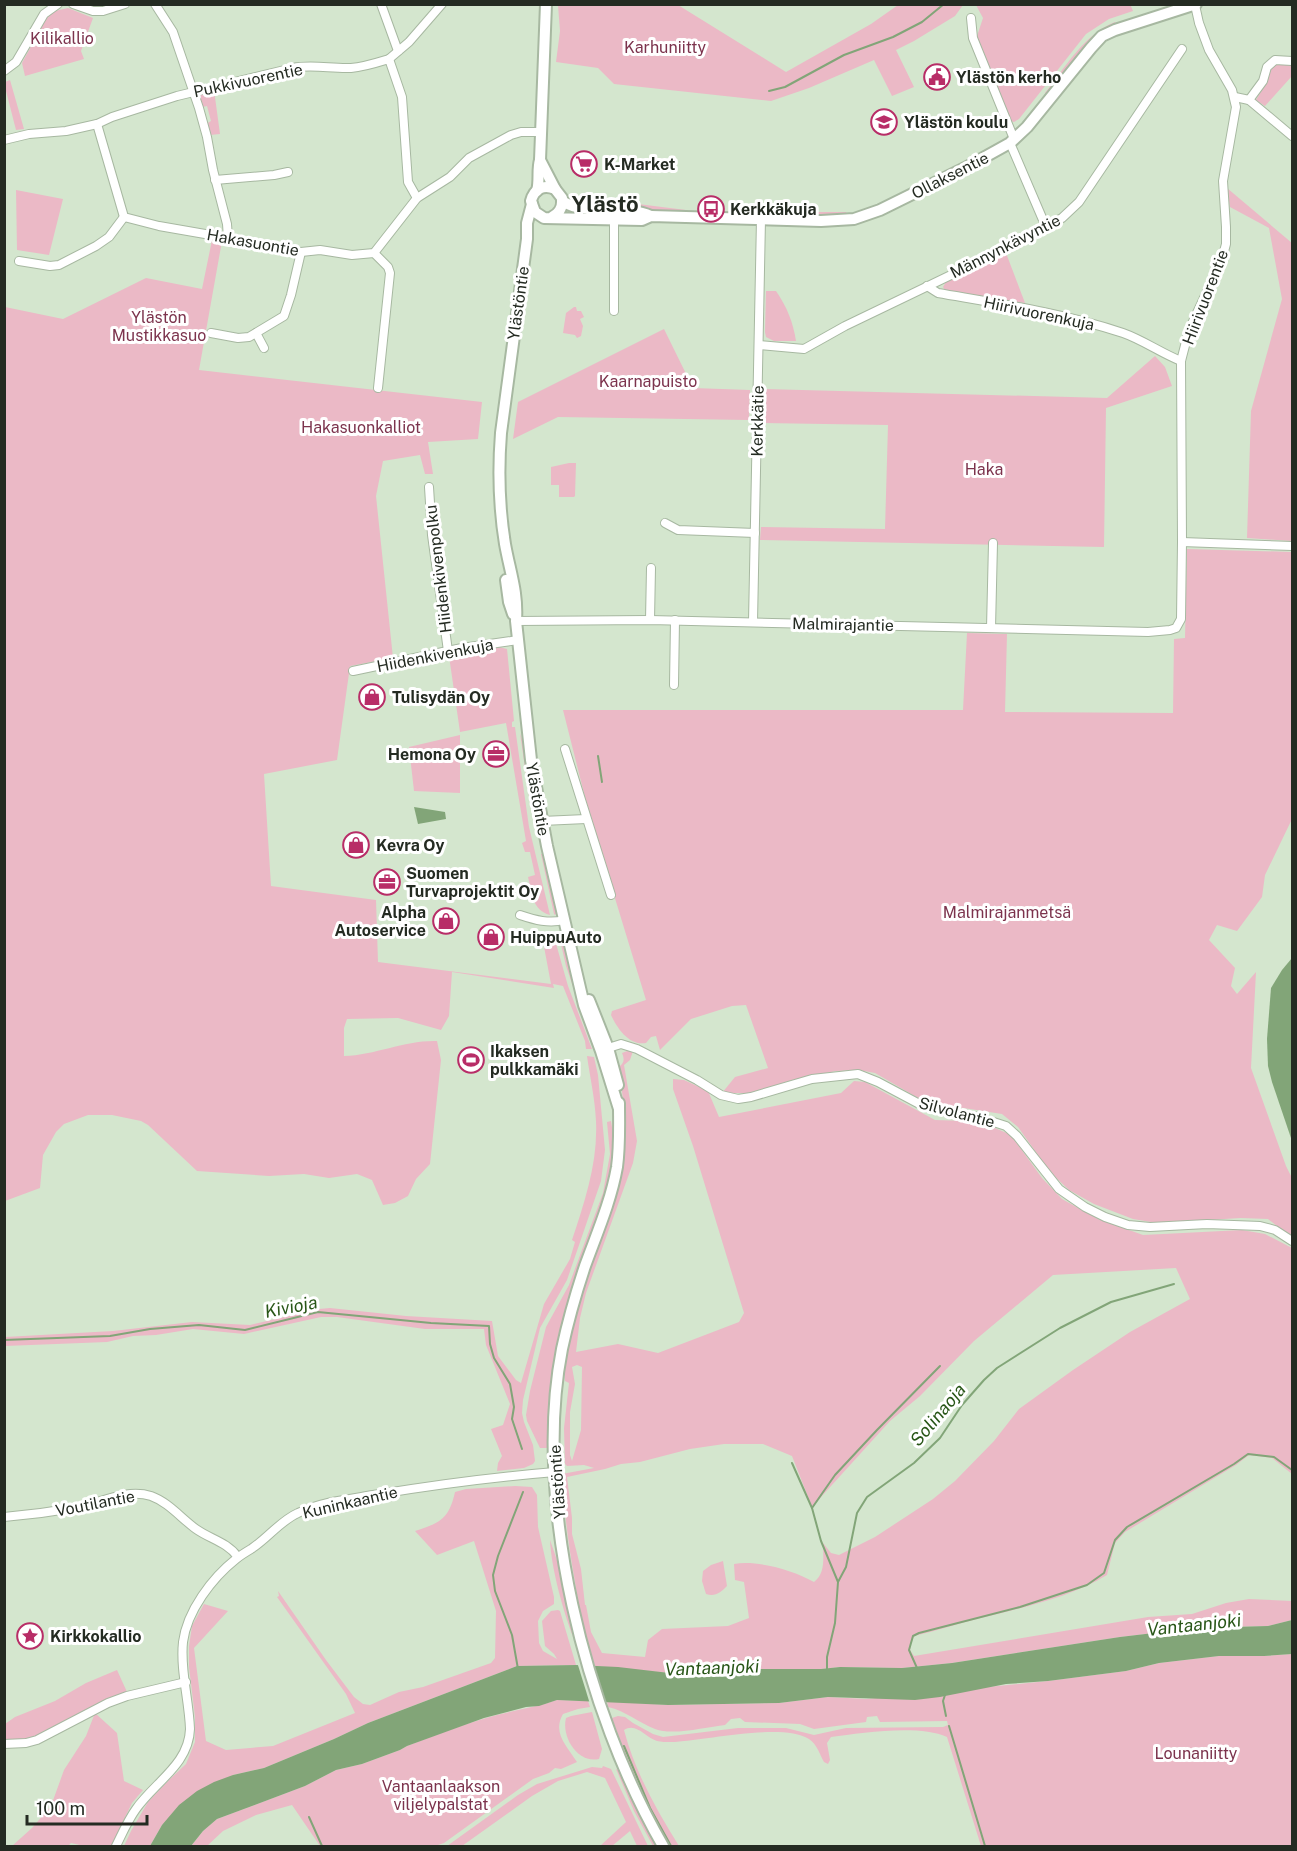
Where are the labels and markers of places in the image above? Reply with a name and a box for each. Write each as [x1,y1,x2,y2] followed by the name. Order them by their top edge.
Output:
[922,62,952,92] public building icon: Ylästön kerho
[956,68,1061,87] place label: Ylästön kerho
[869,107,899,137] school or university icon: Ylästön koulu
[904,113,1008,132] place label: Ylästön koulu
[569,149,599,179] supermarket icon: K-Market
[604,155,676,174] place label: K-Market
[696,194,726,224] bus stop icon: Kerkkäkuja
[730,200,816,219] place label: Kerkkäkuja
[357,682,387,712] shop icon: Tulisydän Oy
[392,688,490,707] place label: Tulisydän Oy
[481,739,511,769] office icon: Hemona Oy
[388,745,476,764] place label: Hemona Oy
[341,830,371,860] shop icon: Kevra Oy
[376,836,445,855] place label: Kevra Oy
[406,864,539,901] place label: Suomen Turvaprojektit Oy
[372,867,402,897] office icon: Suomen Turvaprojektit Oy
[334,903,426,940] place label: Alpha Autoservice
[431,906,461,936] shop icon: Alpha Autoservice
[476,922,506,952] shop icon: HuippuAuto
[510,928,602,947] place label: HuippuAuto
[490,1042,579,1079] place label: Ikaksen pulkkamäki
[456,1045,486,1075] sports icon: Ikaksen pulkkamäki
[15,1621,45,1651] place icon: Kirkkokallio
[50,1627,141,1646] place label: Kirkkokallio

